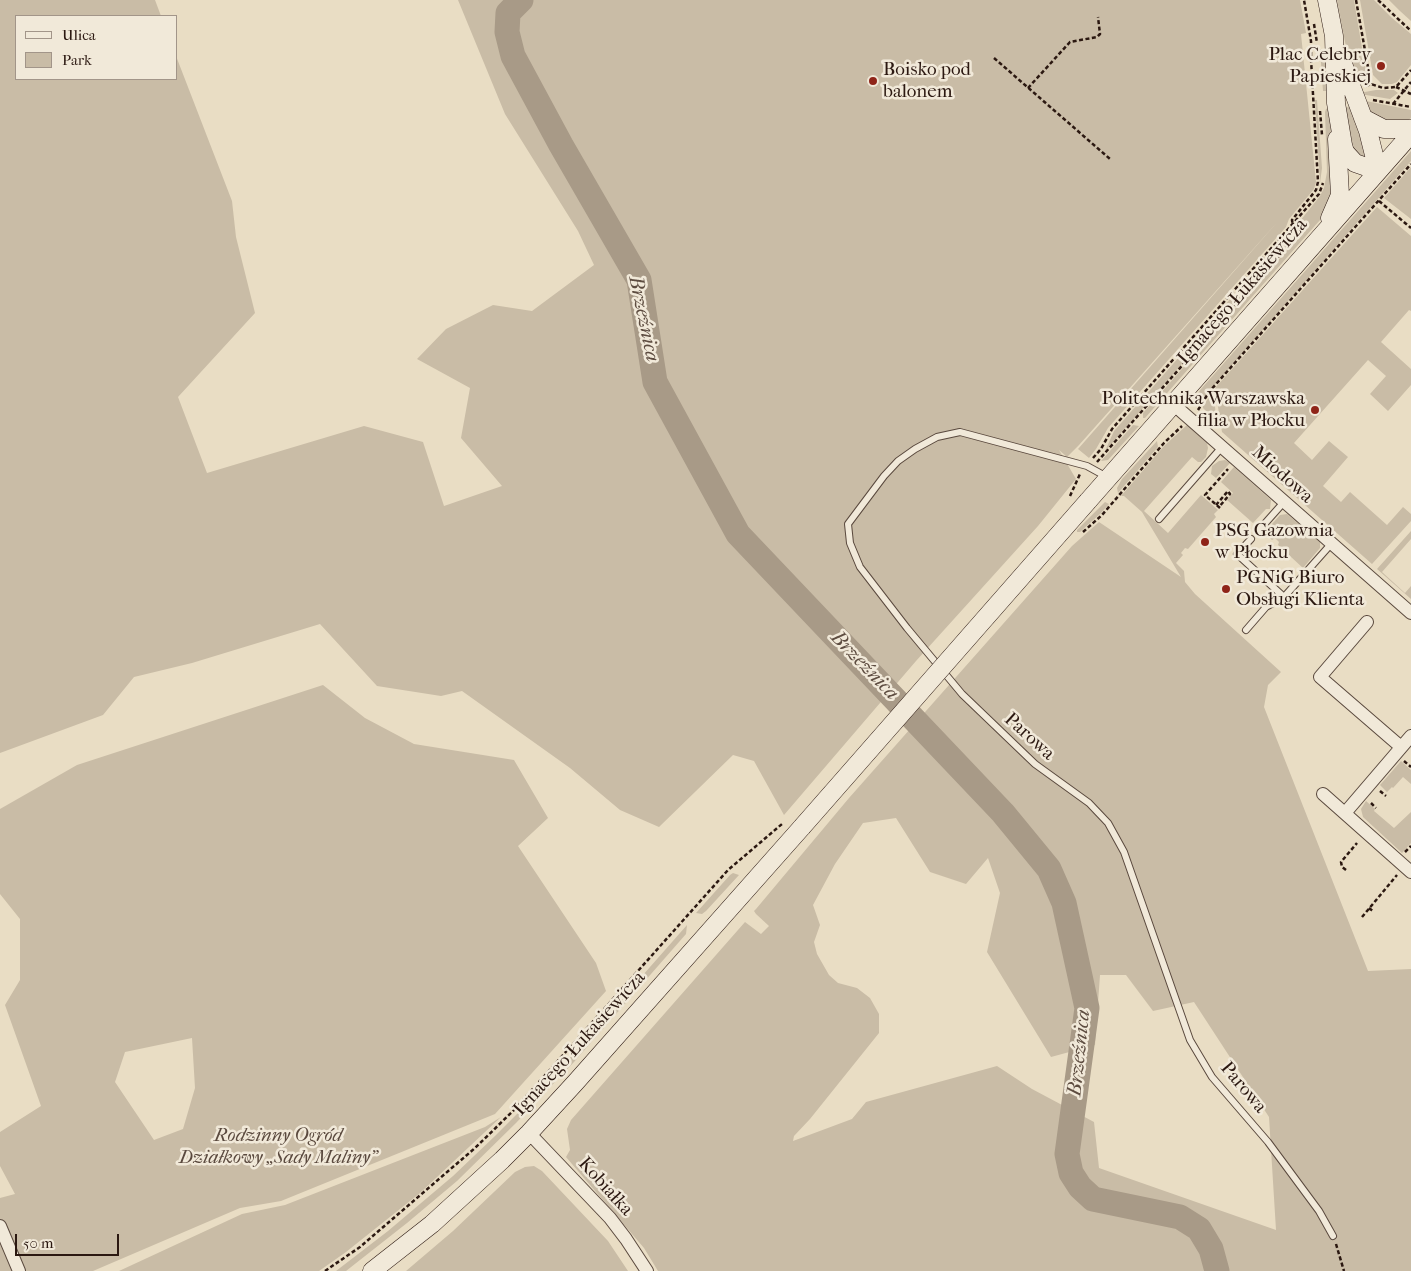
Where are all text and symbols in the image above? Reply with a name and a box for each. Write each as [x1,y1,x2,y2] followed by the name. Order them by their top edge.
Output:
[15,15,178,80] legend
[62,26,96,44] text: Ulica
[1268,44,1371,88] place label: Plac Celebry Papieskiej
[62,51,92,69] text: Park
[883,59,971,103] place label: Boisko pod balonem
[1375,60,1387,72] marker: Plac Celebry Papieskiej
[867,75,879,87] marker: Boisko pod balonem
[1173,214,1313,370] street label: Ignacego Łukasiewicza
[622,274,664,364] water label: Brzeźnica
[1102,388,1305,432] place label: Politechnika Warszawska filia w Płocku
[1309,404,1321,416] marker: Politechnika Warszawska filia w Płocku
[1247,442,1317,508] street label: Miodowa
[1215,520,1333,564] place label: PSG Gazownia w Płocku
[1199,536,1211,548] marker: PSG Gazownia w Płocku
[1236,567,1364,611] place label: PGNiG Biuro Obsługi Klienta
[1220,583,1232,595] marker: PGNiG Biuro Obsługi Klienta
[825,626,903,706] water label: Brzeźnica
[999,708,1059,766] street label: Parowa
[509,967,651,1121] street label: Ignacego Łukasiewicza
[1064,1009,1096,1097] water label: Brzeźnica
[1215,1058,1271,1118] street label: Parowa
[179,1125,377,1169] park label: Rodzinny Ogród Działkowy „Sady Maliny”
[573,1153,637,1221] street label: Kobiałka
[18,1224,121,1256] scale bar
[23,1234,53,1252] text: 50 m

